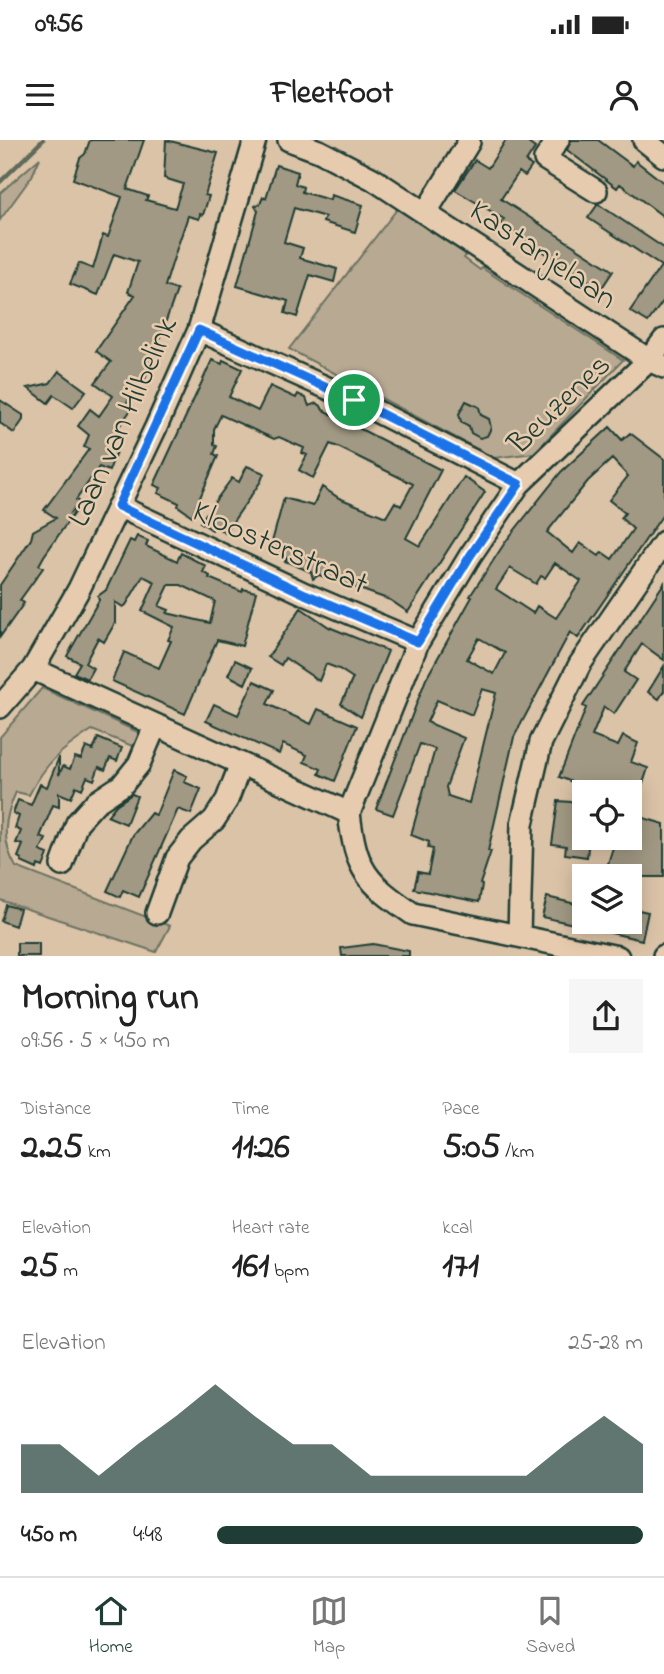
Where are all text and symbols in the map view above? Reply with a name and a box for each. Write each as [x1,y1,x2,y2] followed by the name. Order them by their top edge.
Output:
[35,6,83,44] text: 09:56
[271,71,393,118] text: Fleetfoot
[21,76,59,114] icon: menu
[605,76,643,114] icon: person
[459,189,625,323] street label: Kastanjelaan
[57,309,192,535] street label: Laan van Hilbelink
[497,344,623,468] street label: Beuzenes
[324,370,384,430] pin
[335,381,373,419] icon: arrive
[184,490,375,609] street label: Kloosterstraat
[572,780,642,934] map controls
[572,780,642,850] button: locate
[572,864,642,934] button: layers
[21,971,199,1027] text: Morning run
[569,979,643,1053] button: share
[21,1025,170,1058] text: 09:56 · 5 × 450 m
[21,1096,91,1123] text: Distance
[232,1096,269,1123] text: Time
[442,1096,479,1123] text: Pace
[21,1123,83,1174] text: 2.25
[232,1123,290,1174] text: 11:26
[442,1123,500,1174] text: 5:05
[83,1139,111,1166] text: km
[500,1139,534,1166] text: /km
[21,1215,91,1242] text: Elevation
[232,1215,310,1242] text: Heart rate
[442,1215,473,1242] text: kcal
[21,1242,58,1293] text: 25
[232,1242,269,1293] text: 161
[442,1242,479,1293] text: 171
[58,1258,78,1285] text: m
[269,1258,309,1285] text: bpm
[21,1327,106,1360] text: Elevation
[568,1327,643,1360] text: 25–28 m
[21,1519,77,1552] text: 450 m
[133,1519,163,1552] text: 4:48
[89,1592,133,1661] tab: Home
[310,1592,348,1661] tab: Map
[526,1592,575,1661] tab: Saved

